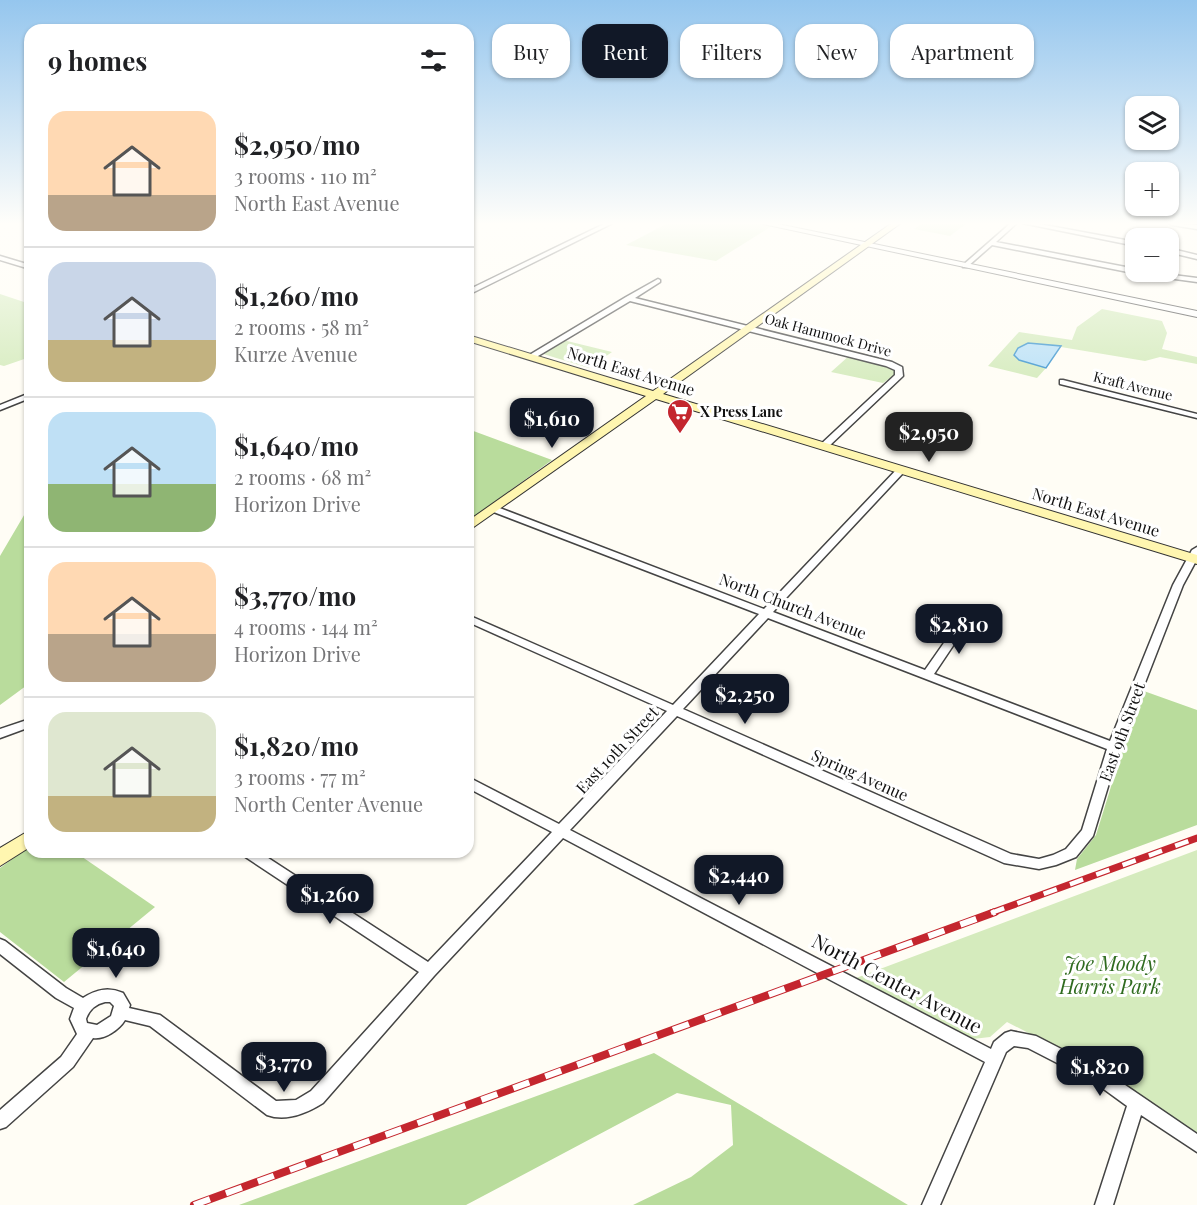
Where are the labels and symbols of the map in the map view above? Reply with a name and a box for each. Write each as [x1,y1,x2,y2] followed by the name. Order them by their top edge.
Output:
[763,308,894,361] street label: Oak Hammock Drive
[565,341,698,400] street label: North East Avenue
[1092,367,1175,405] street label: Kraft Avenue
[665,397,695,435] supermarket icon: X Press Lane
[503,398,601,449] pin: $1,610
[700,402,783,421] place label: X Press Lane
[880,412,978,463] pin: $2,950
[1030,482,1163,541] street label: North East Avenue
[717,568,870,643] street label: North Church Avenue
[910,604,1008,655] pin: $2,810
[696,674,794,725] pin: $2,250
[1094,679,1149,784] street label: East 9th Street
[571,701,663,798] street label: East 10th Street
[809,744,912,805] street label: Spring Avenue
[690,855,788,906] pin: $2,440
[281,874,379,925] pin: $1,260
[808,926,988,1039] street label: North Center Avenue
[67,928,165,979] pin: $1,640
[1058,949,1161,999] park label: Joe Moody Harris Park
[235,1042,333,1093] pin: $3,770
[1051,1046,1149,1097] pin: $1,820

